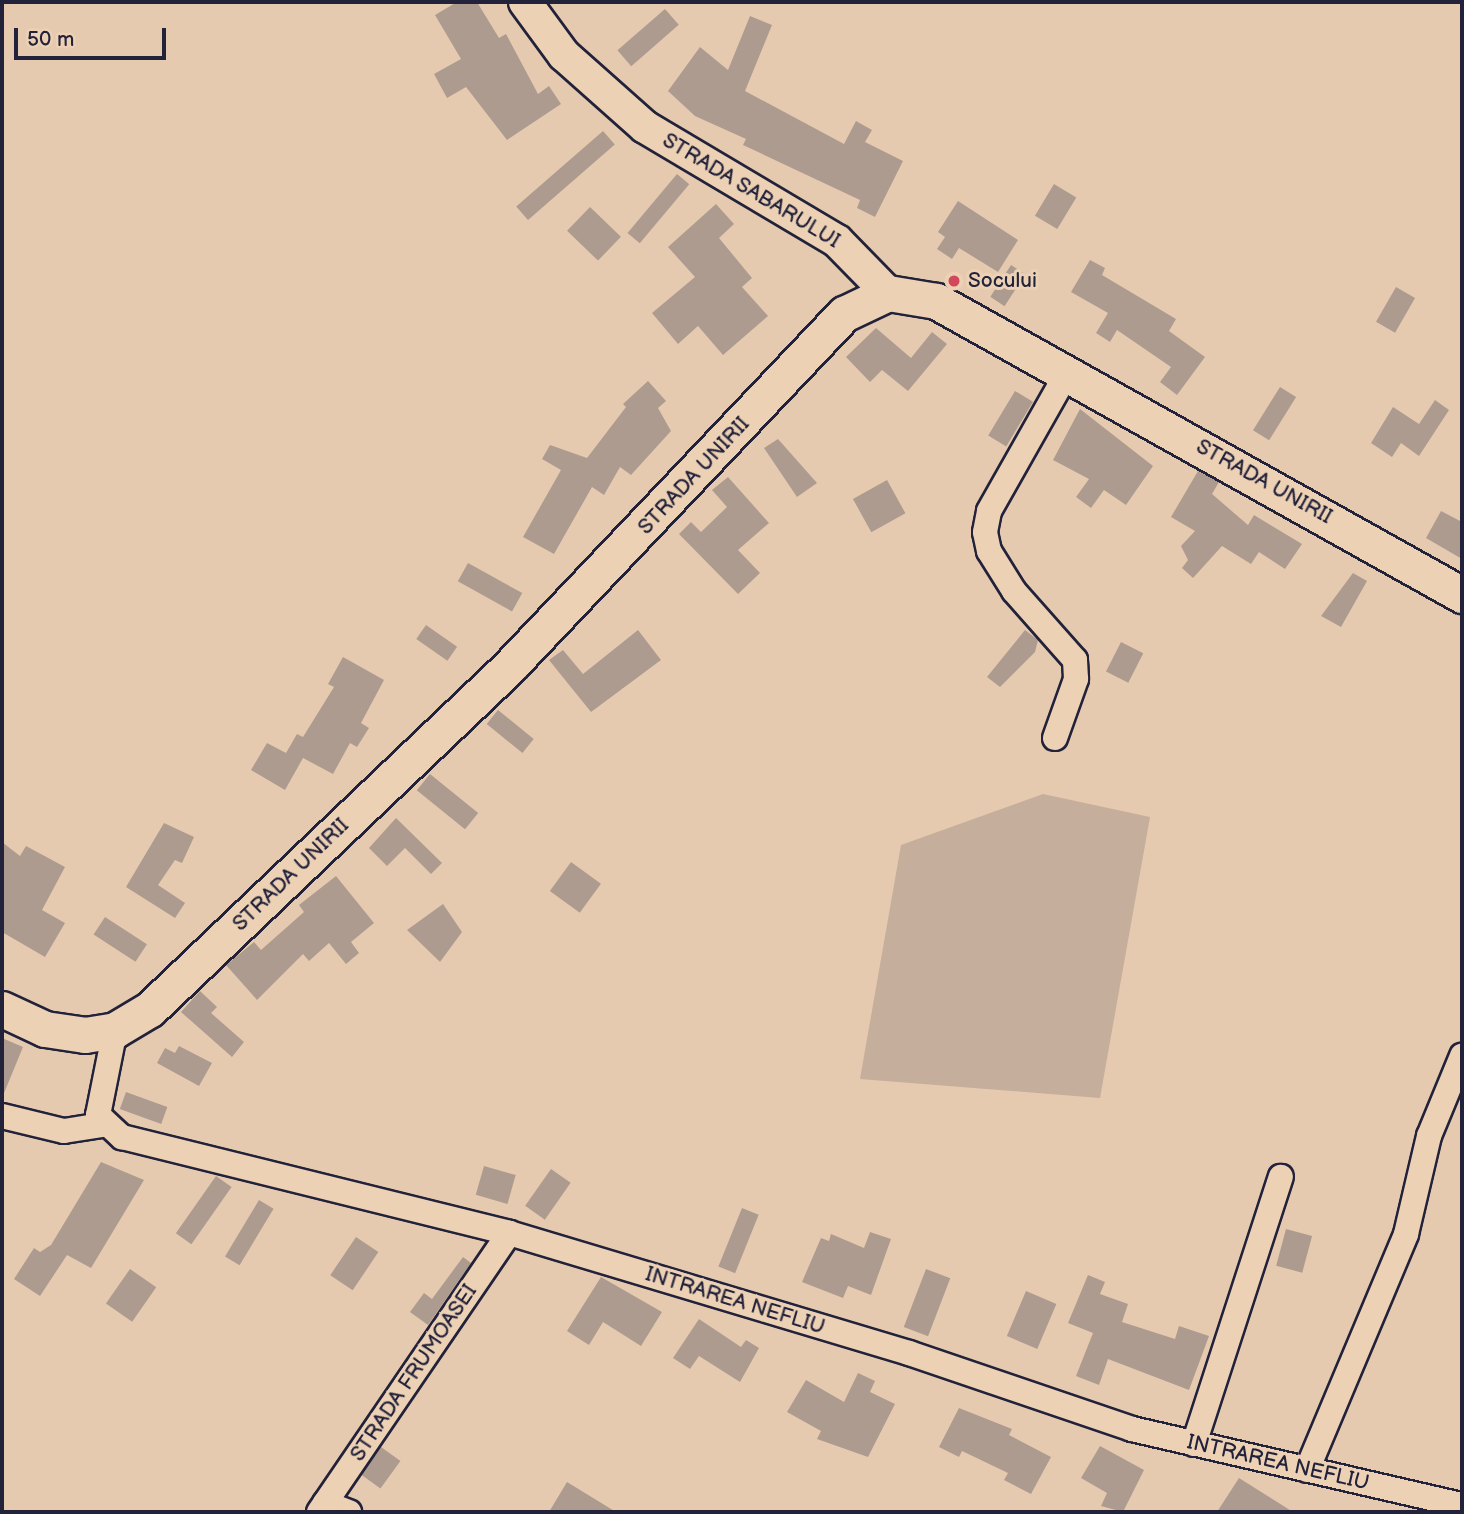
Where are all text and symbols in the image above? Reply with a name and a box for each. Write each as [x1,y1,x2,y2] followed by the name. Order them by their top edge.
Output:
[18,14,170,58] scale bar
[27,27,74,52] text: 50 m
[658,128,844,254] street label: STRADA SABARULUI
[968,268,1037,294] place label: Socului
[946,273,962,289] marker: Socului
[633,412,755,540] street label: STRADA UNIRII
[1192,434,1336,530] street label: STRADA UNIRII
[228,813,354,937] street label: STRADA UNIRII
[642,1262,828,1340] street label: INTRAREA NEFLIU
[345,1280,483,1466] street label: STRADA FRUMOASEI
[1185,1430,1371,1496] street label: INTRAREA NEFLIU

